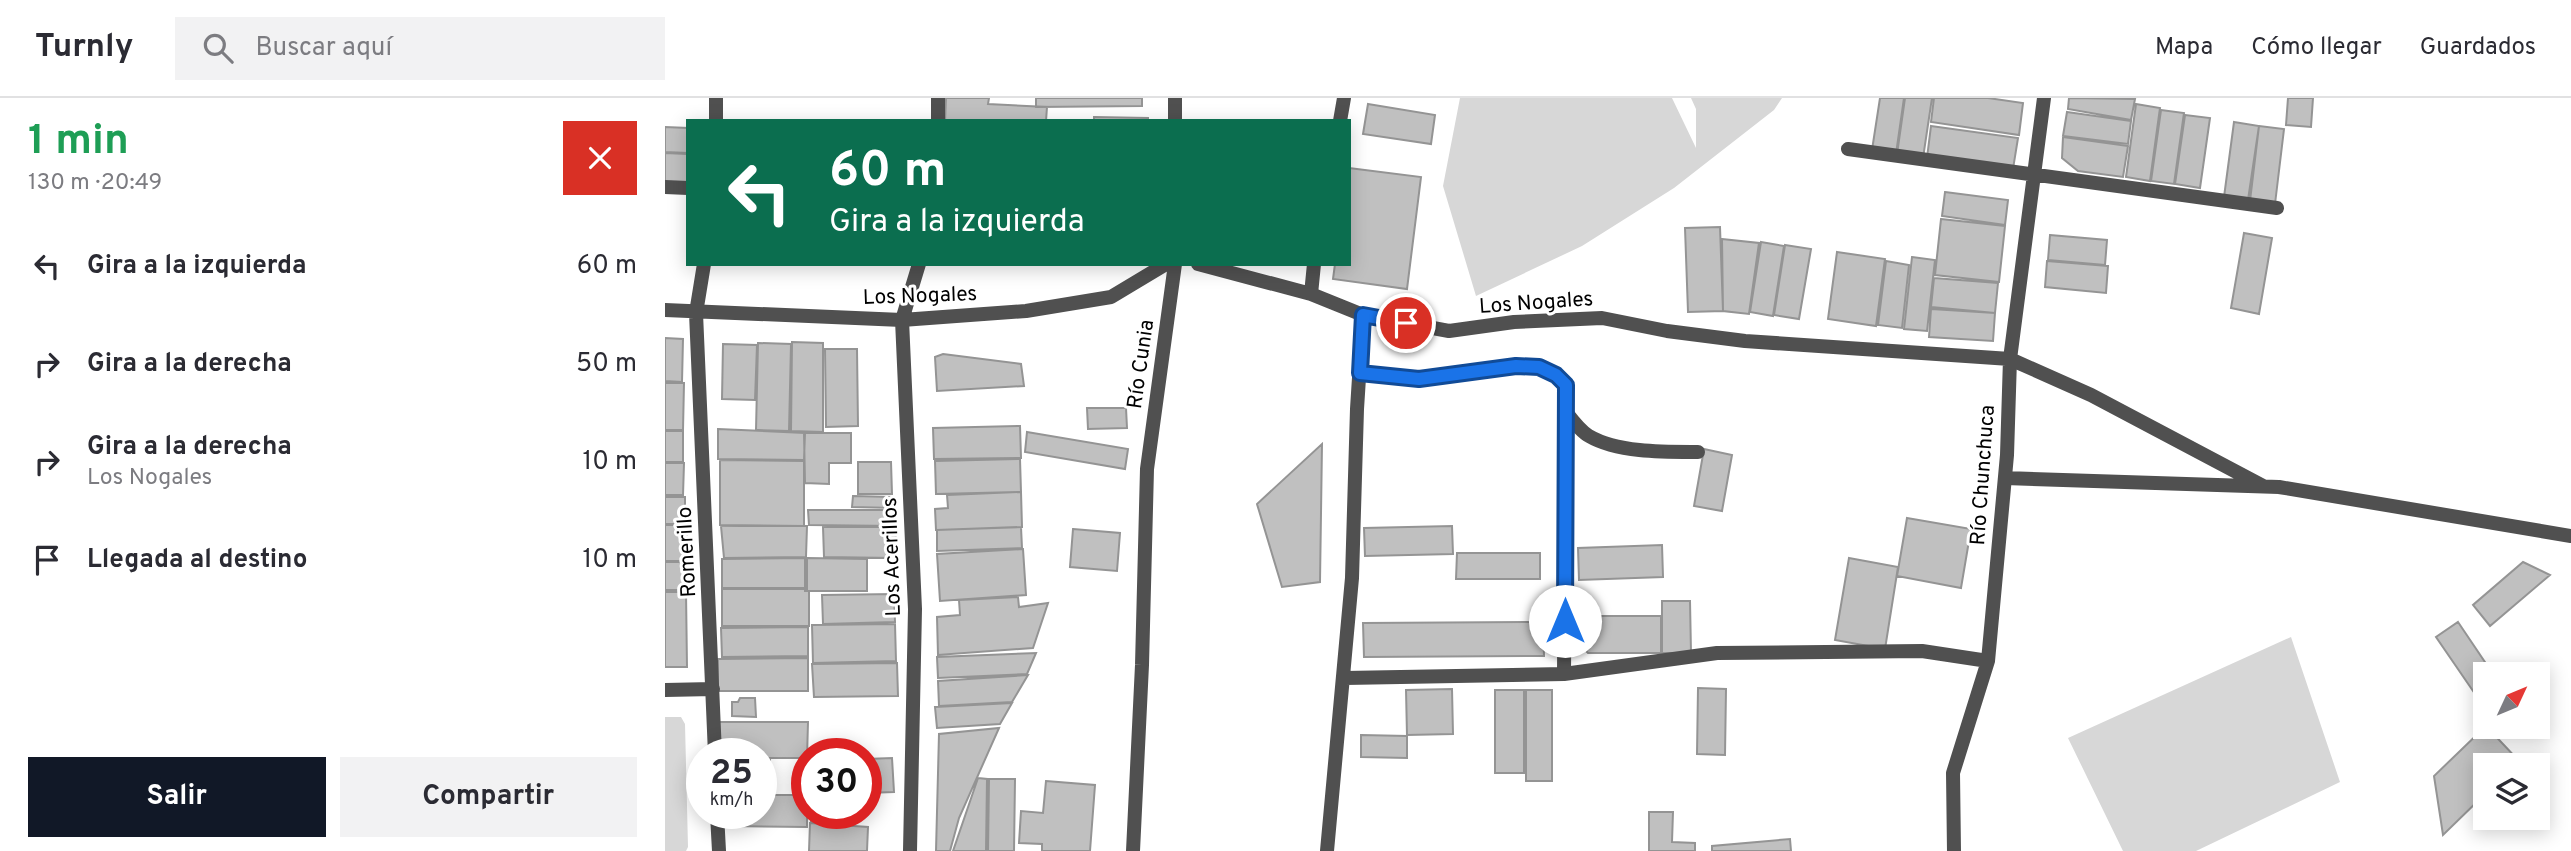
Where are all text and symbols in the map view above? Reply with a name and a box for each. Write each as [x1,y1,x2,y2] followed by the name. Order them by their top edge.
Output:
[175,17,665,80] search box
[35,27,133,69] text: Turnly
[199,29,237,67] icon: search
[255,32,392,65] text: Buscar aquí
[2155,33,2213,63] text: Mapa
[2251,33,2382,63] text: Cómo llegar
[2420,33,2536,63] text: Guardados
[28,116,129,169] text: 1 min
[563,121,637,195] button: close
[829,142,947,204] text: 60 m
[714,147,805,238] icon: left
[28,169,162,198] text: 130 m · 20:49
[829,203,1085,243] text: Gira a la izquierda
[28,247,66,285] icon: left
[87,250,306,283] text: Gira a la izquierda
[577,250,637,283] text: 60 m
[862,281,978,312] street label: Los Nogales
[1478,286,1594,321] street label: Los Nogales
[1376,293,1436,353] pin
[1387,304,1425,342] icon: arrive
[1122,318,1161,411] street label: Río Cunia
[28,345,66,383] icon: right
[87,348,292,381] text: Gira a la derecha
[576,348,637,381] text: 50 m
[1965,404,2002,546] street label: Río Chunchuca
[87,431,292,464] text: Gira a la derecha
[28,443,66,481] icon: right
[582,446,637,479] text: 10 m
[87,464,212,493] text: Los Nogales
[877,497,908,617] street label: Los Acerillos
[672,506,703,598] street label: Romerillo
[28,541,66,579] icon: arrive
[87,544,307,577] text: Llegada al destino
[582,544,637,577] text: 10 m
[1528,584,1602,658] position arrow
[2473,662,2550,738] north arrow
[2473,662,2550,830] map controls
[791,738,882,829] speed limit sign: 30
[710,752,753,796] text: 25
[2473,753,2550,830] button: layers
[28,757,326,837] button: Salir
[340,757,637,837] button: Compartir
[710,789,753,812] text: km/h

